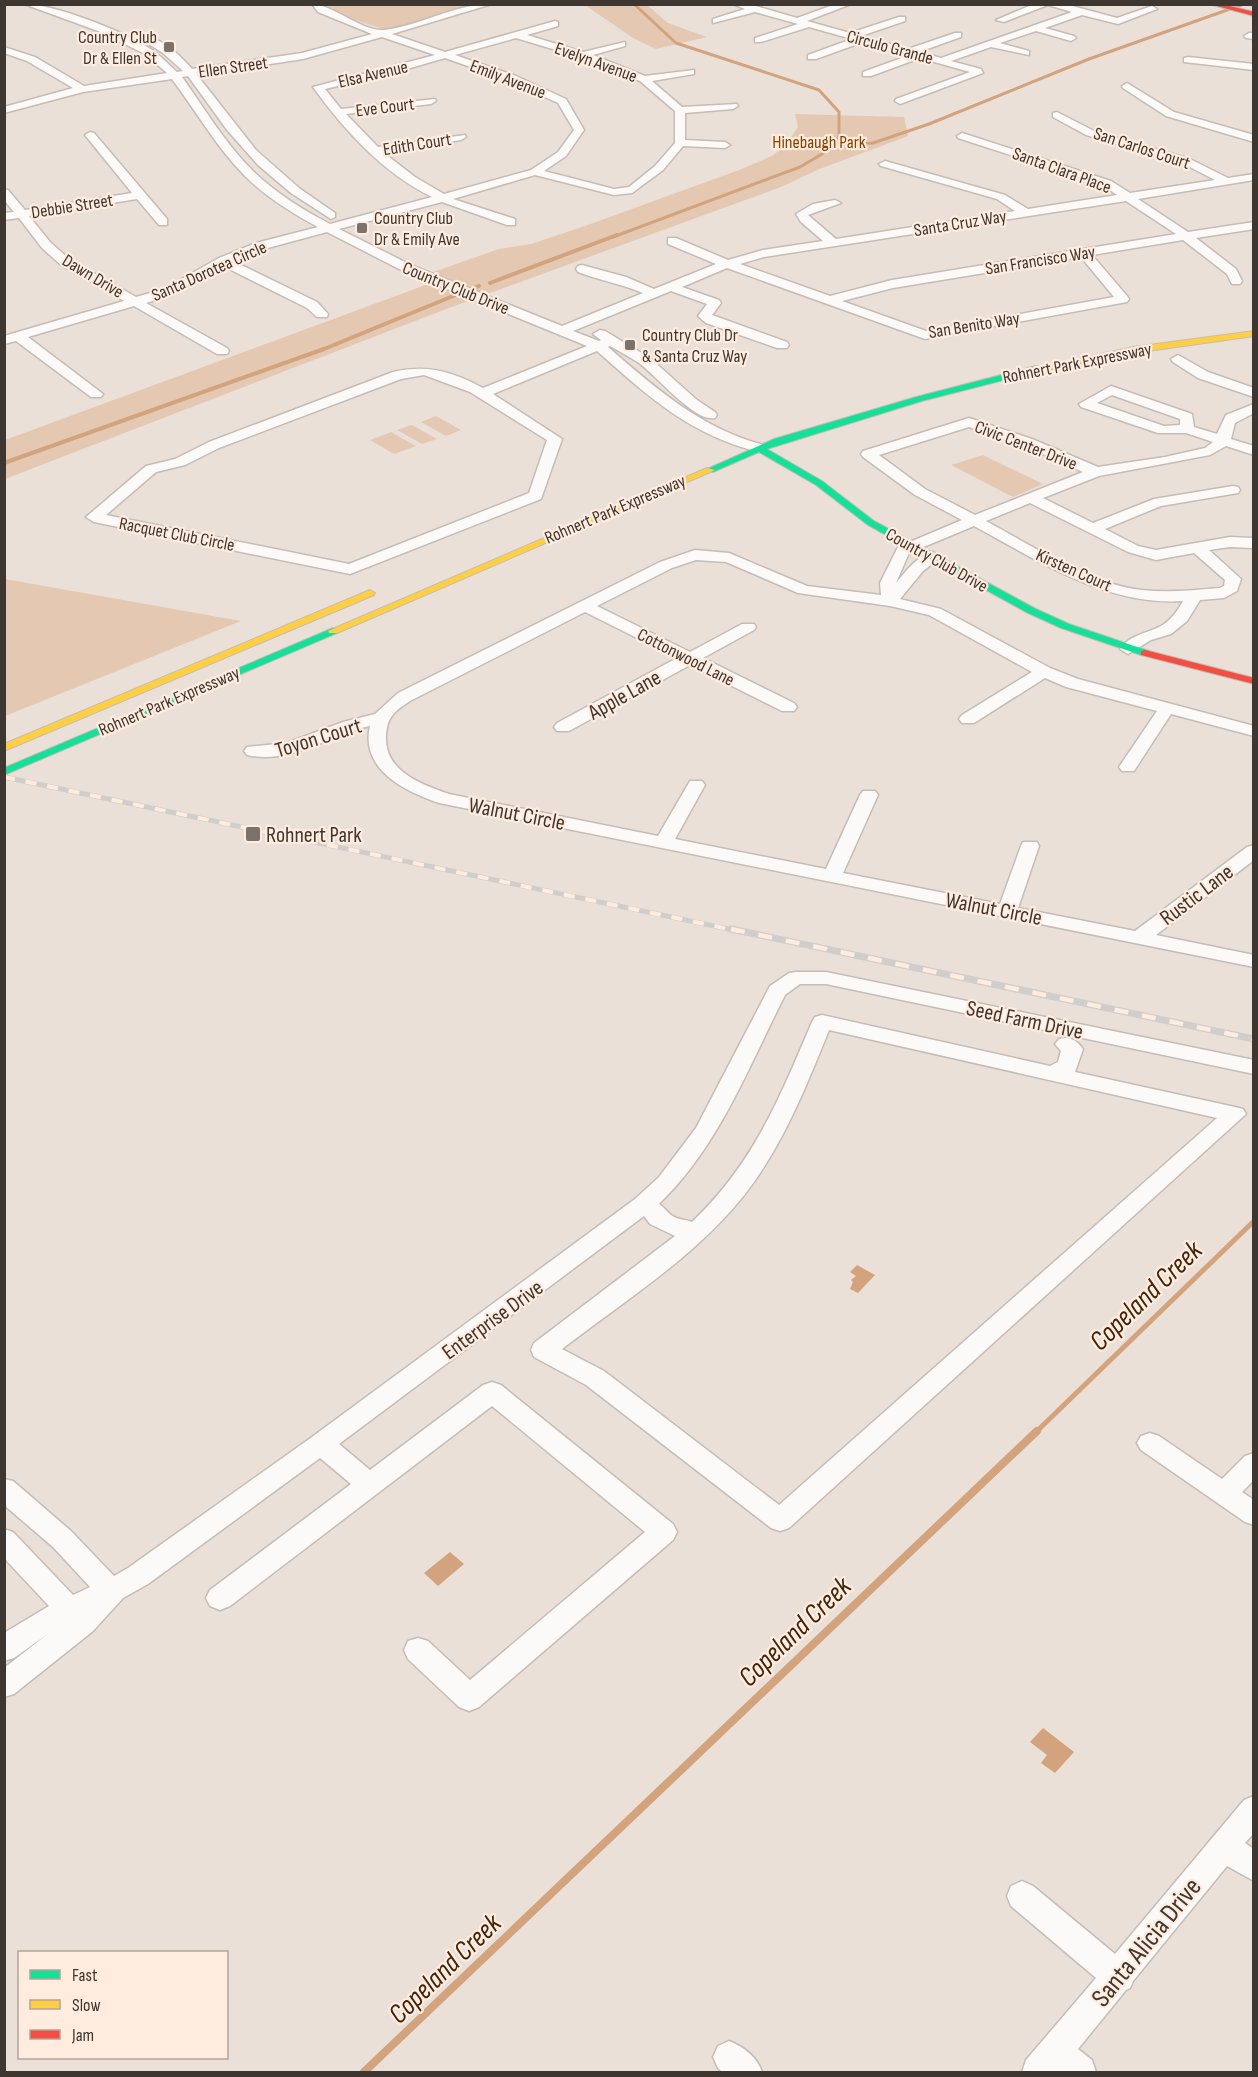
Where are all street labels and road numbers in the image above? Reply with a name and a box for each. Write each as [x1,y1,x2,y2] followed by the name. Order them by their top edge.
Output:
[844,26,935,69] street label: Circulo Grande
[552,38,640,87] street label: Evelyn Avenue
[197,52,270,83] street label: Ellen Street
[467,55,549,104] street label: Emily Avenue
[336,56,410,93] street label: Elsa Avenue
[355,93,416,121] street label: Eve Court
[1091,123,1193,174] street label: San Carlos Court
[382,129,453,160] street label: Edith Court
[1010,143,1114,198] street label: Santa Clara Place
[30,190,115,223] street label: Debbie Street
[912,206,1008,241] street label: Santa Cruz Way
[149,237,270,306] street label: Santa Dorotea Circle
[984,241,1097,280] street label: San Francisco Way
[58,250,127,303] street label: Dawn Drive
[399,257,512,319] street label: Country Club Drive
[927,308,1021,343] street label: San Benito Way
[1001,339,1153,388] street label: Rohnert Park Expressway
[972,416,1080,475] street label: Civic Center Drive
[541,470,689,549] street label: Rohnert Park Expressway
[117,513,237,556] street label: Racquet Club Circle
[882,524,991,597] street label: Country Club Drive
[1033,544,1115,597] street label: Kirsten Court
[634,624,738,691] street label: Cottonwood Lane
[95,662,243,741] street label: Rohnert Park Expressway
[583,664,666,727] street label: Apple Lane
[272,712,365,764] street label: Toyon Court
[466,792,567,837] street label: Walnut Circle
[1155,859,1239,932] street label: Rustic Lane
[943,887,1044,932] street label: Walnut Circle
[964,995,1085,1046] street label: Seed Farm Drive
[437,1274,549,1366] street label: Enterprise Drive
[1085,1872,1209,2014] street label: Santa Alicia Drive

